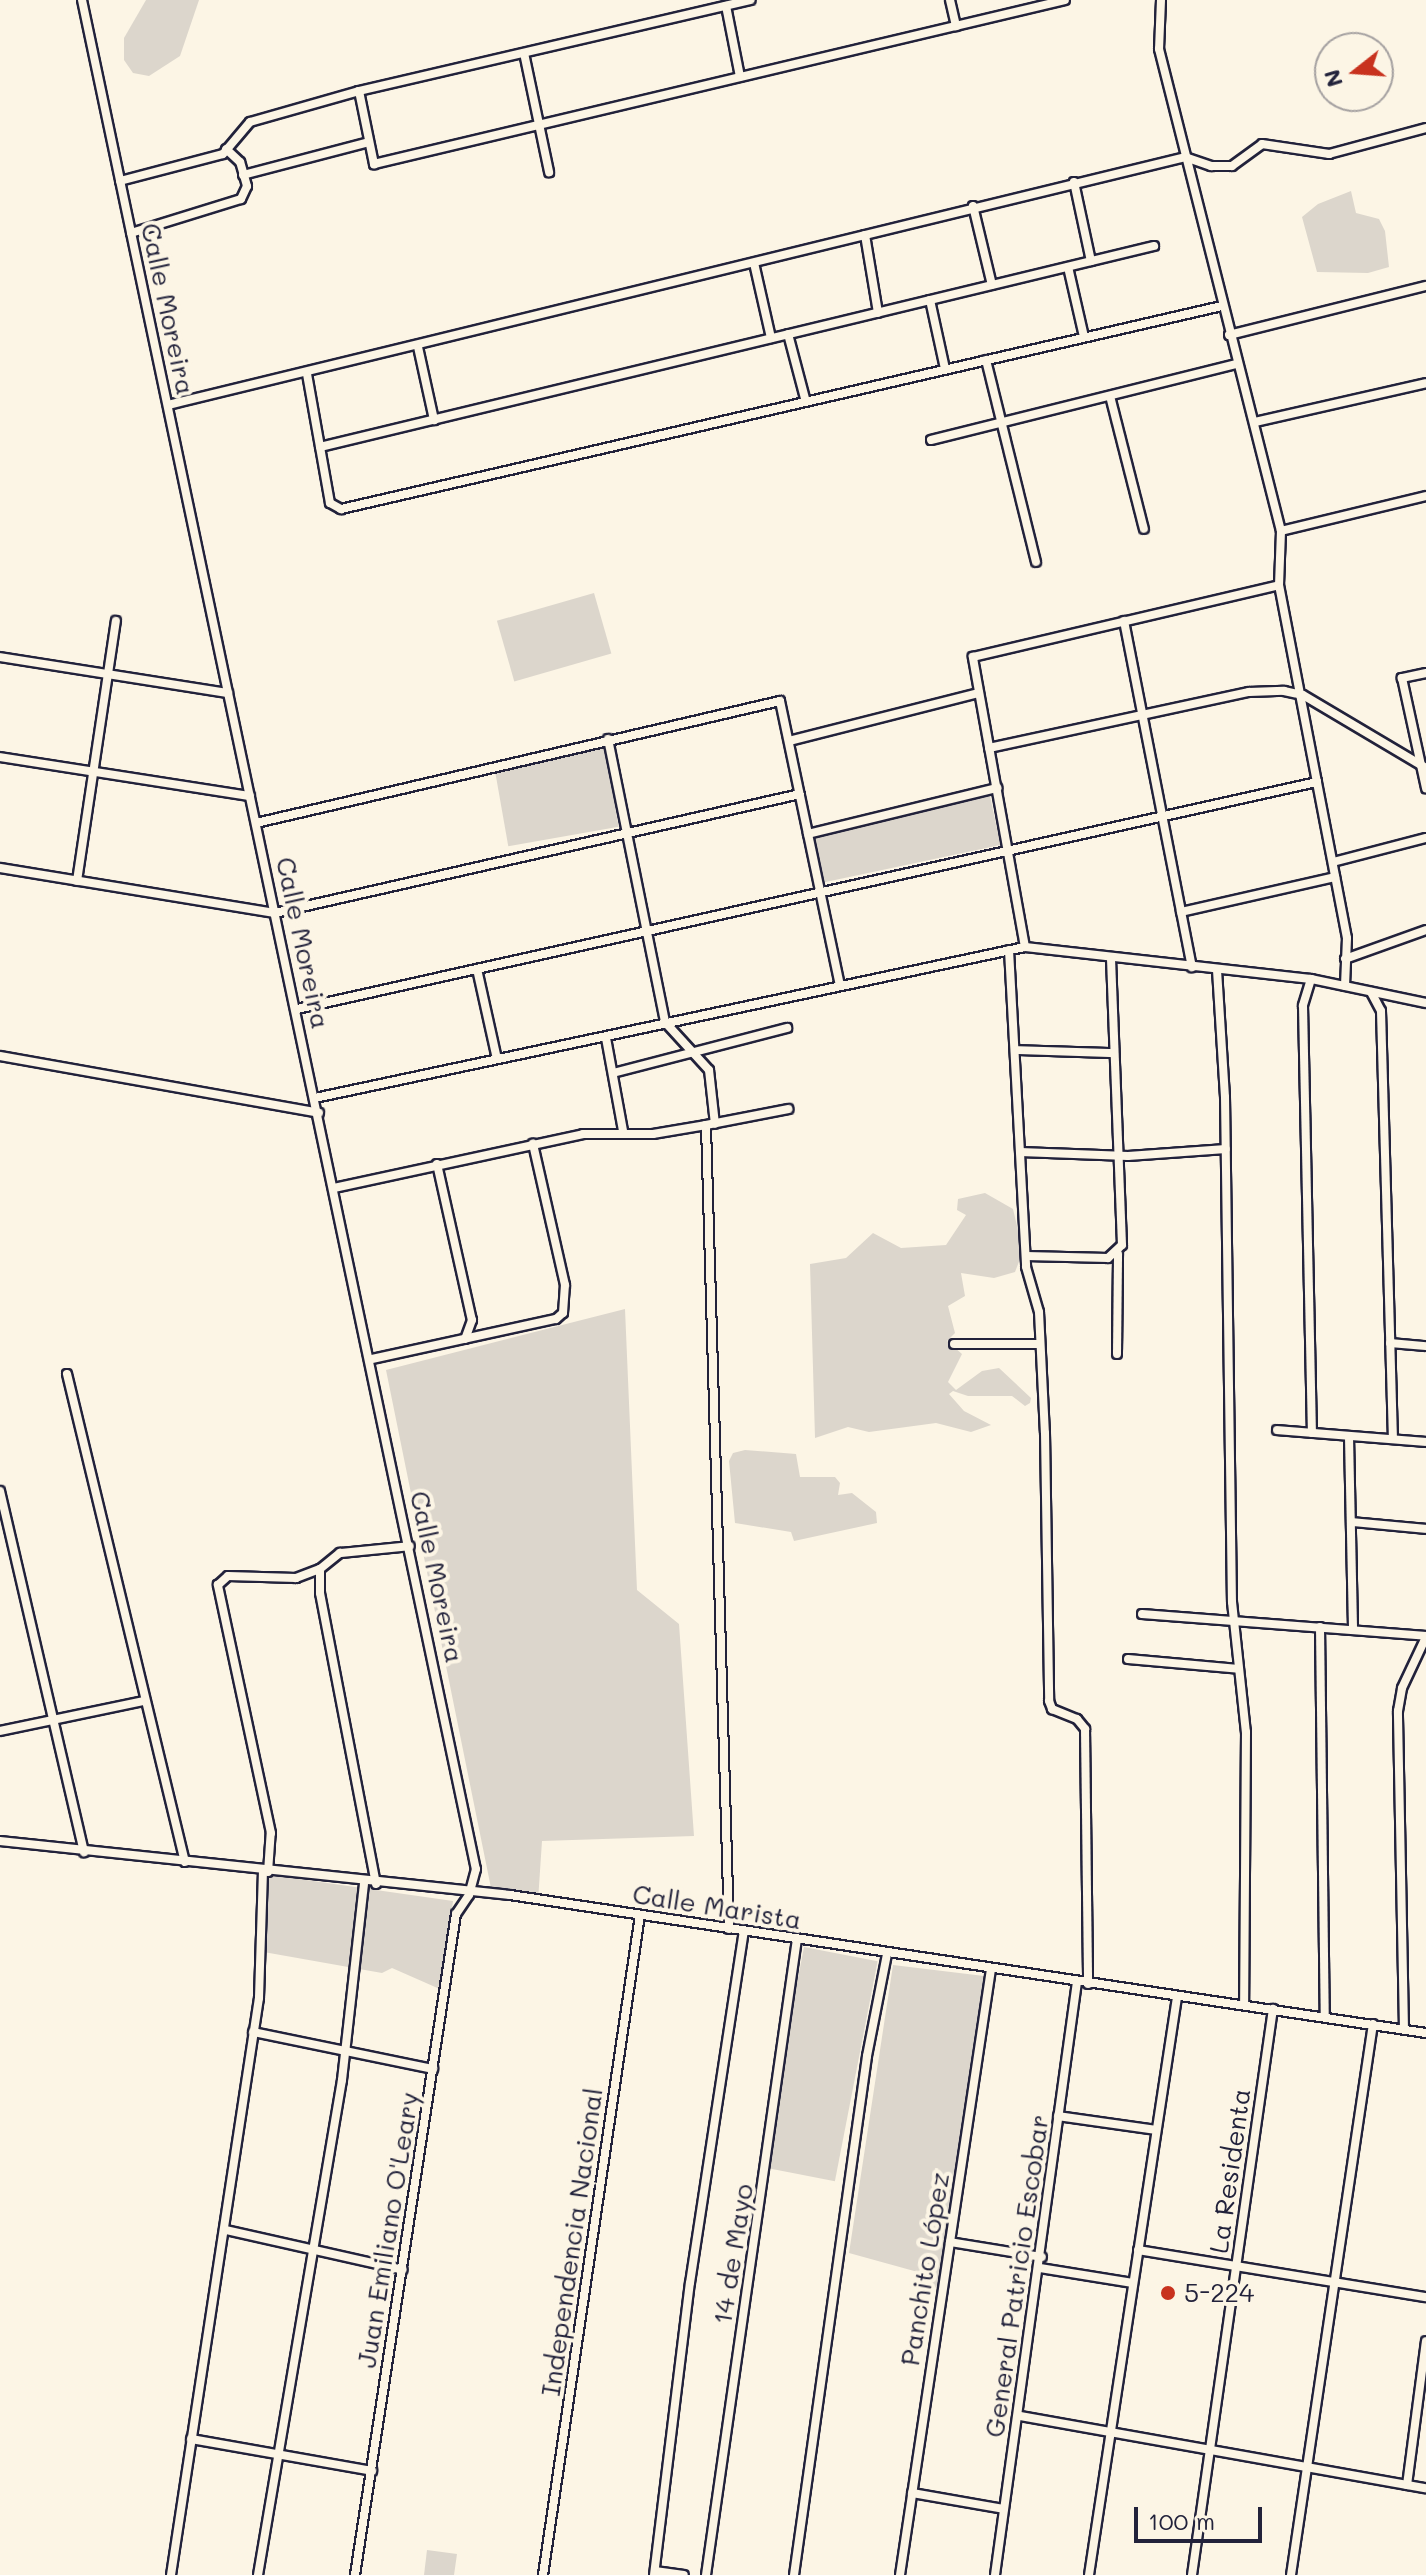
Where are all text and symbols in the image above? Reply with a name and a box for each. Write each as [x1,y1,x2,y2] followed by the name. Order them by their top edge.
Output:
[1314,32,1394,112] north arrow
[1316,66,1349,91] text: N
[135,220,201,398] street label: Calle Moreira
[270,854,336,1032] street label: Calle Moreira
[404,1488,470,1666] street label: Calle Moreira
[630,1878,804,1936] street label: Calle Marista
[535,2086,609,2398] street label: Independencia Nacional
[1203,2087,1257,2255] street label: La Residenta
[351,2090,425,2370] street label: Juan Emiliano O'Leary
[979,2113,1055,2439] street label: General Patricio Escobar
[894,2170,956,2368] street label: Panchito López
[706,2181,760,2327] street label: 14 de Mayo
[1184,2277,1254,2309] place label: 5-224
[1159,2284,1177,2302] marker: 5-224
[1138,2491,1266,2541] scale bar
[1148,2505,1215,2536] text: 100 m

